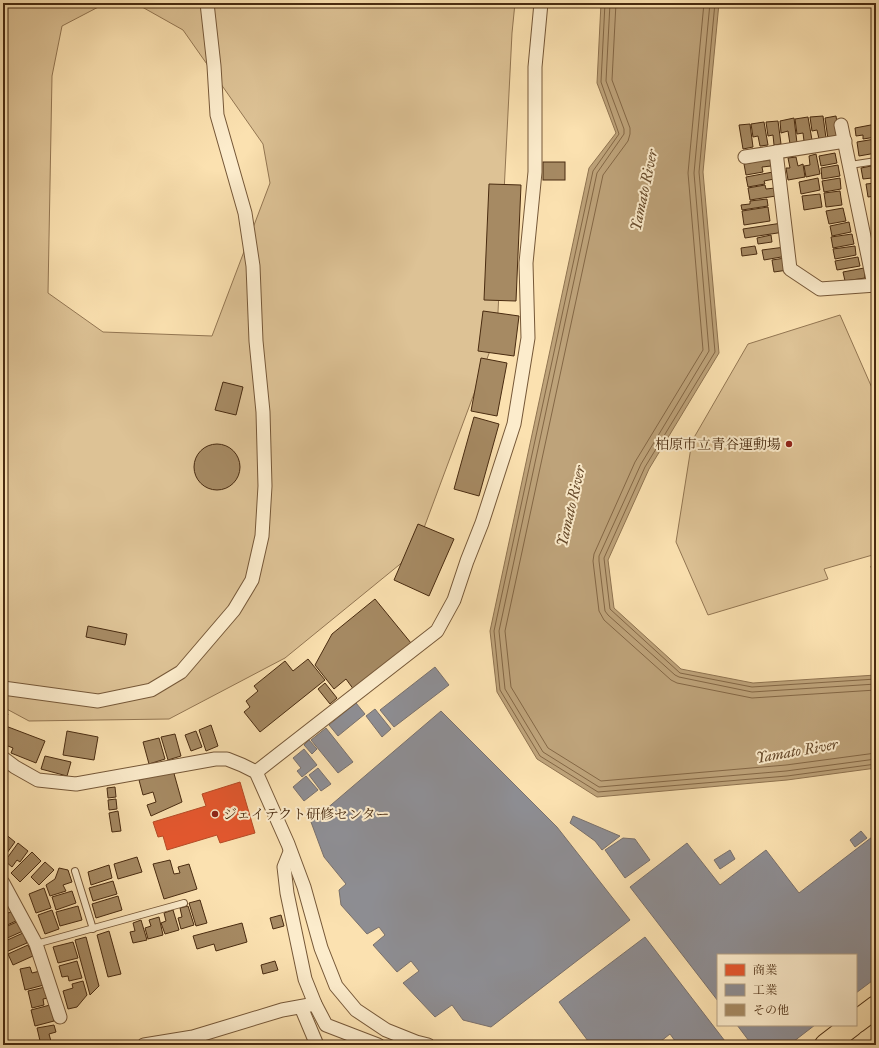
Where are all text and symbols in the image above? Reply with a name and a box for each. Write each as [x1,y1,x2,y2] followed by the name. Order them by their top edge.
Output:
[627,147,662,232] water label: Yamato River
[655,436,781,453] place label: 柏原市立青谷運動場
[784,439,794,449] marker: 柏原市立青谷運動場
[553,463,589,548] water label: Yamato River
[755,735,840,767] water label: Yamato River
[223,806,390,823] place label: ジェイテクト研修センター
[210,809,220,819] marker: ジェイテクト研修センター
[717,954,857,1026] legend
[753,963,777,977] text: 商業
[753,983,777,997] text: 工業
[753,1003,789,1017] text: その他

